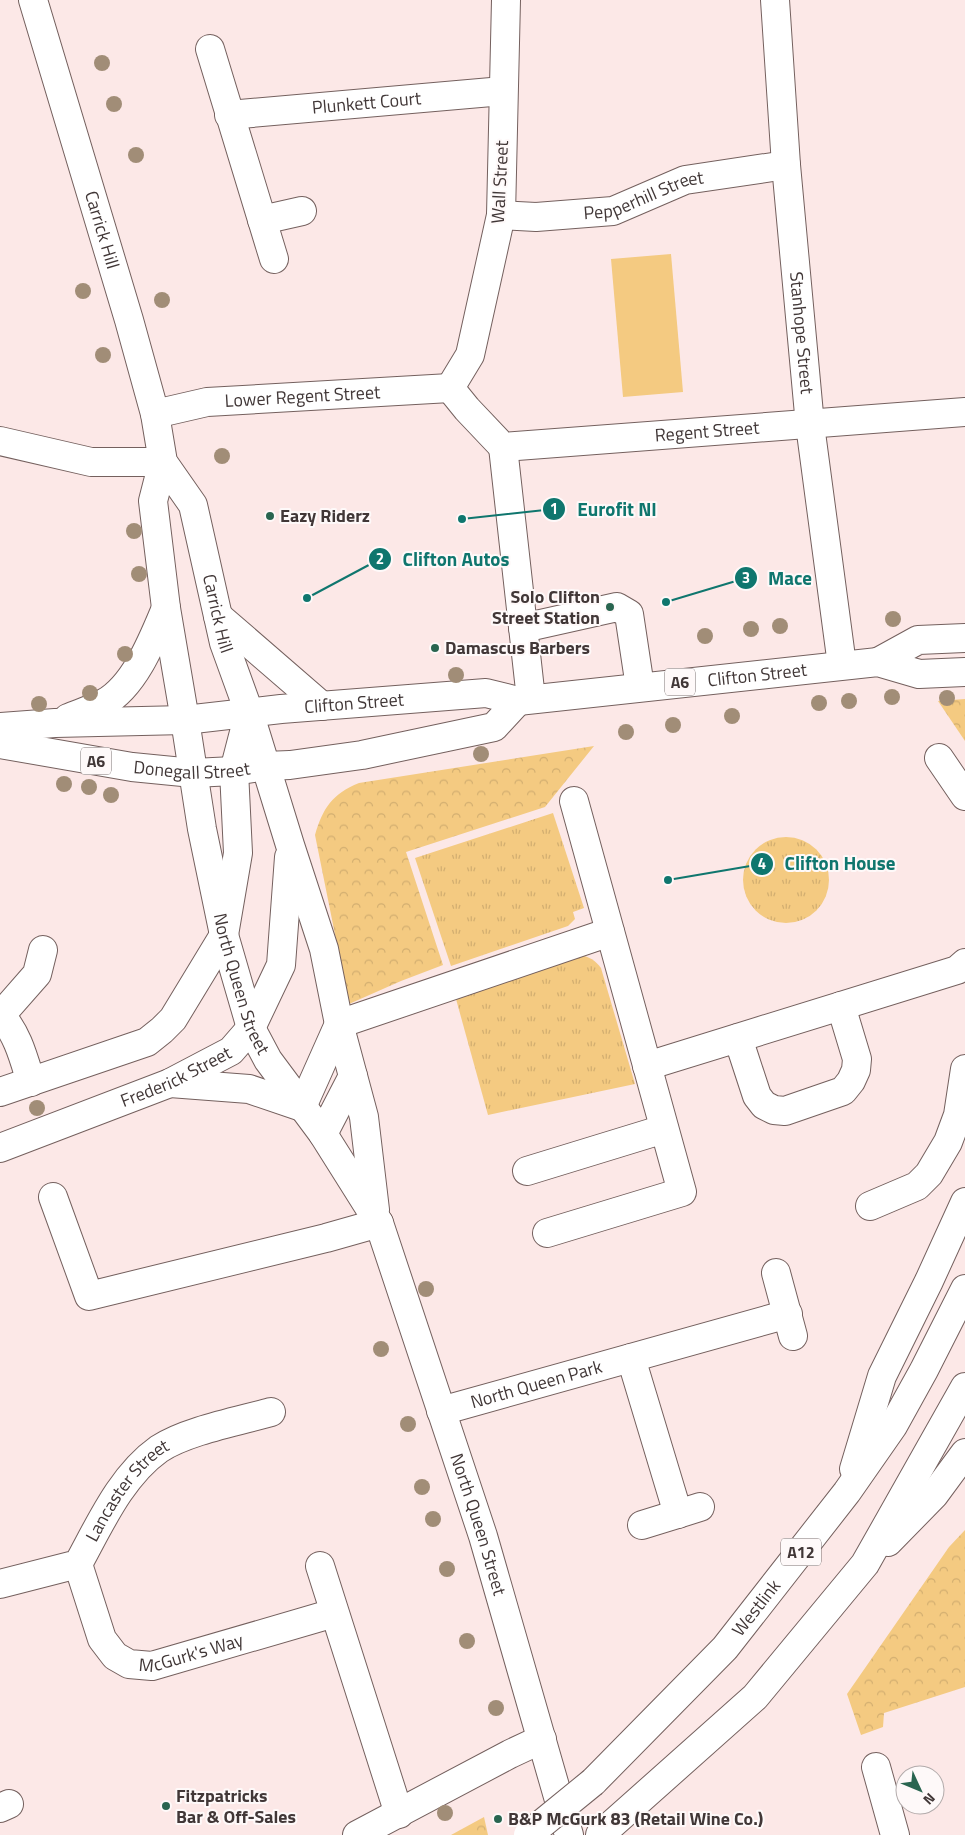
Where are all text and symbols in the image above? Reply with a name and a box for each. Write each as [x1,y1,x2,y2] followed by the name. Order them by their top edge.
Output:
[311,84,423,121] street label: Plunkett Court
[484,139,515,224] street label: Wall Street
[582,163,706,226] street label: Pepperhill Street
[78,187,127,272] street label: Carrick Hill
[783,270,821,396] street label: Stanhope Street
[224,378,382,414] street label: Lower Regent Street
[654,414,761,448] street label: Regent Street
[542,492,666,526] callout: Eurofit NI
[577,494,657,523] text: Eurofit NI
[550,497,558,520] text: 1
[280,502,370,529] place label: Eazy Riderz
[264,510,276,522] marker: Eazy Riderz
[367,542,519,576] callout: Clifton Autos
[403,544,509,573] text: Clifton Autos
[376,547,384,570] text: 2
[733,561,822,595] callout: Mace
[768,563,812,592] text: Mace
[742,566,750,589] text: 3
[196,571,241,657] street label: Carrick Hill
[492,583,600,631] place label: Solo Clifton Street Station
[604,601,616,613] marker: Solo Clifton Street Station
[445,634,590,661] place label: Damascus Barbers
[429,642,441,654] marker: Damascus Barbers
[706,656,809,693] street label: Clifton Street
[665,669,695,696] road number: A6
[303,685,405,720] street label: Clifton Street
[81,748,111,774] road number: A6
[132,753,253,786] street label: Donegall Street
[750,847,906,881] callout: Clifton House
[785,848,896,877] text: Clifton House
[758,852,766,875] text: 4
[207,911,277,1060] street label: North Queen Street
[116,1039,237,1114] street label: Frederick Street
[467,1353,605,1415] street label: North Queen Park
[78,1432,174,1546] street label: Lancaster Street
[443,1450,514,1599] street label: North Queen Street
[781,1538,821,1565] road number: A12
[725,1573,787,1642] street label: Westlink
[138,1626,247,1679] street label: McGurk's Way
[895,1765,945,1815] north arrow
[176,1782,296,1830] place label: Fitzpatricks Bar & Off-Sales
[919,1789,941,1810] text: N
[160,1800,172,1812] marker: Fitzpatricks Bar & Off-Sales
[508,1805,763,1832] place label: B&P McGurk 83 (Retail Wine Co.)
[492,1813,504,1825] marker: B&P McGurk 83 (Retail Wine Co.)

